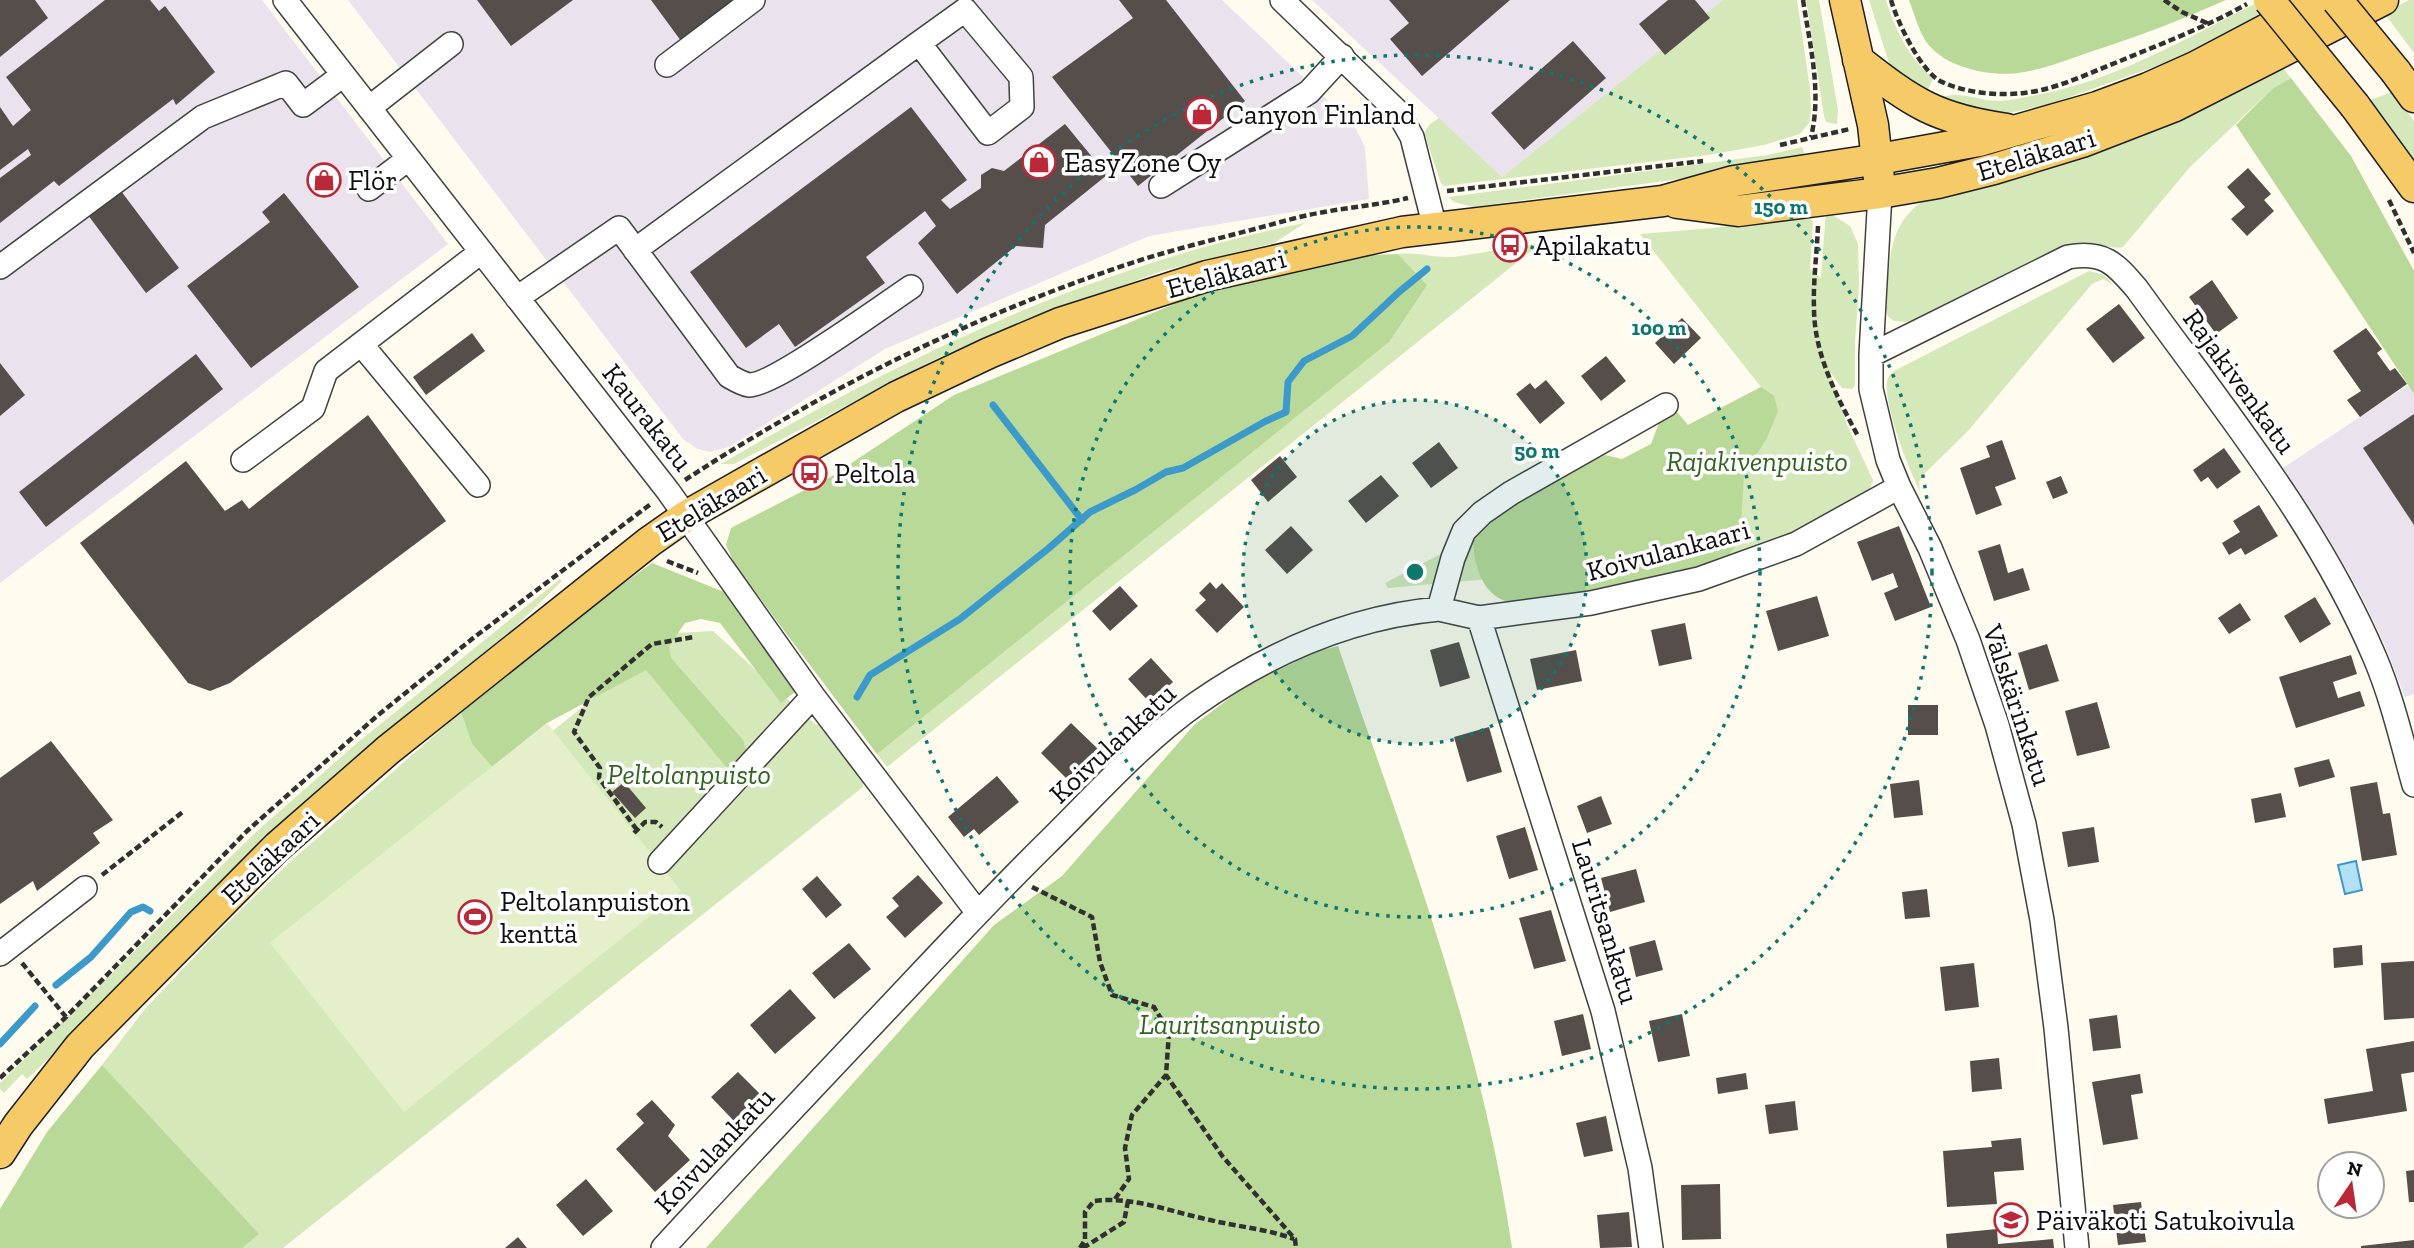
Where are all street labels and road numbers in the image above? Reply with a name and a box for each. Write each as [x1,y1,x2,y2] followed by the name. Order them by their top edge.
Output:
[1973,121,2100,188] street label: Eteläkaari
[1163,242,1290,305] street label: Eteläkaari
[2176,303,2303,460] street label: Rajakivenkatu
[596,357,700,478] street label: Kaurakatu
[650,458,772,549] street label: Eteläkaari
[1583,513,1753,588] street label: Koivulankaari
[1976,619,2059,790] street label: Välskärinkatu
[1042,676,1182,810] street label: Koivulankatu
[214,804,326,911] street label: Eteläkaari
[1565,835,1646,1008] street label: Lauritsankatu
[648,1080,781,1220] street label: Koivulankatu

